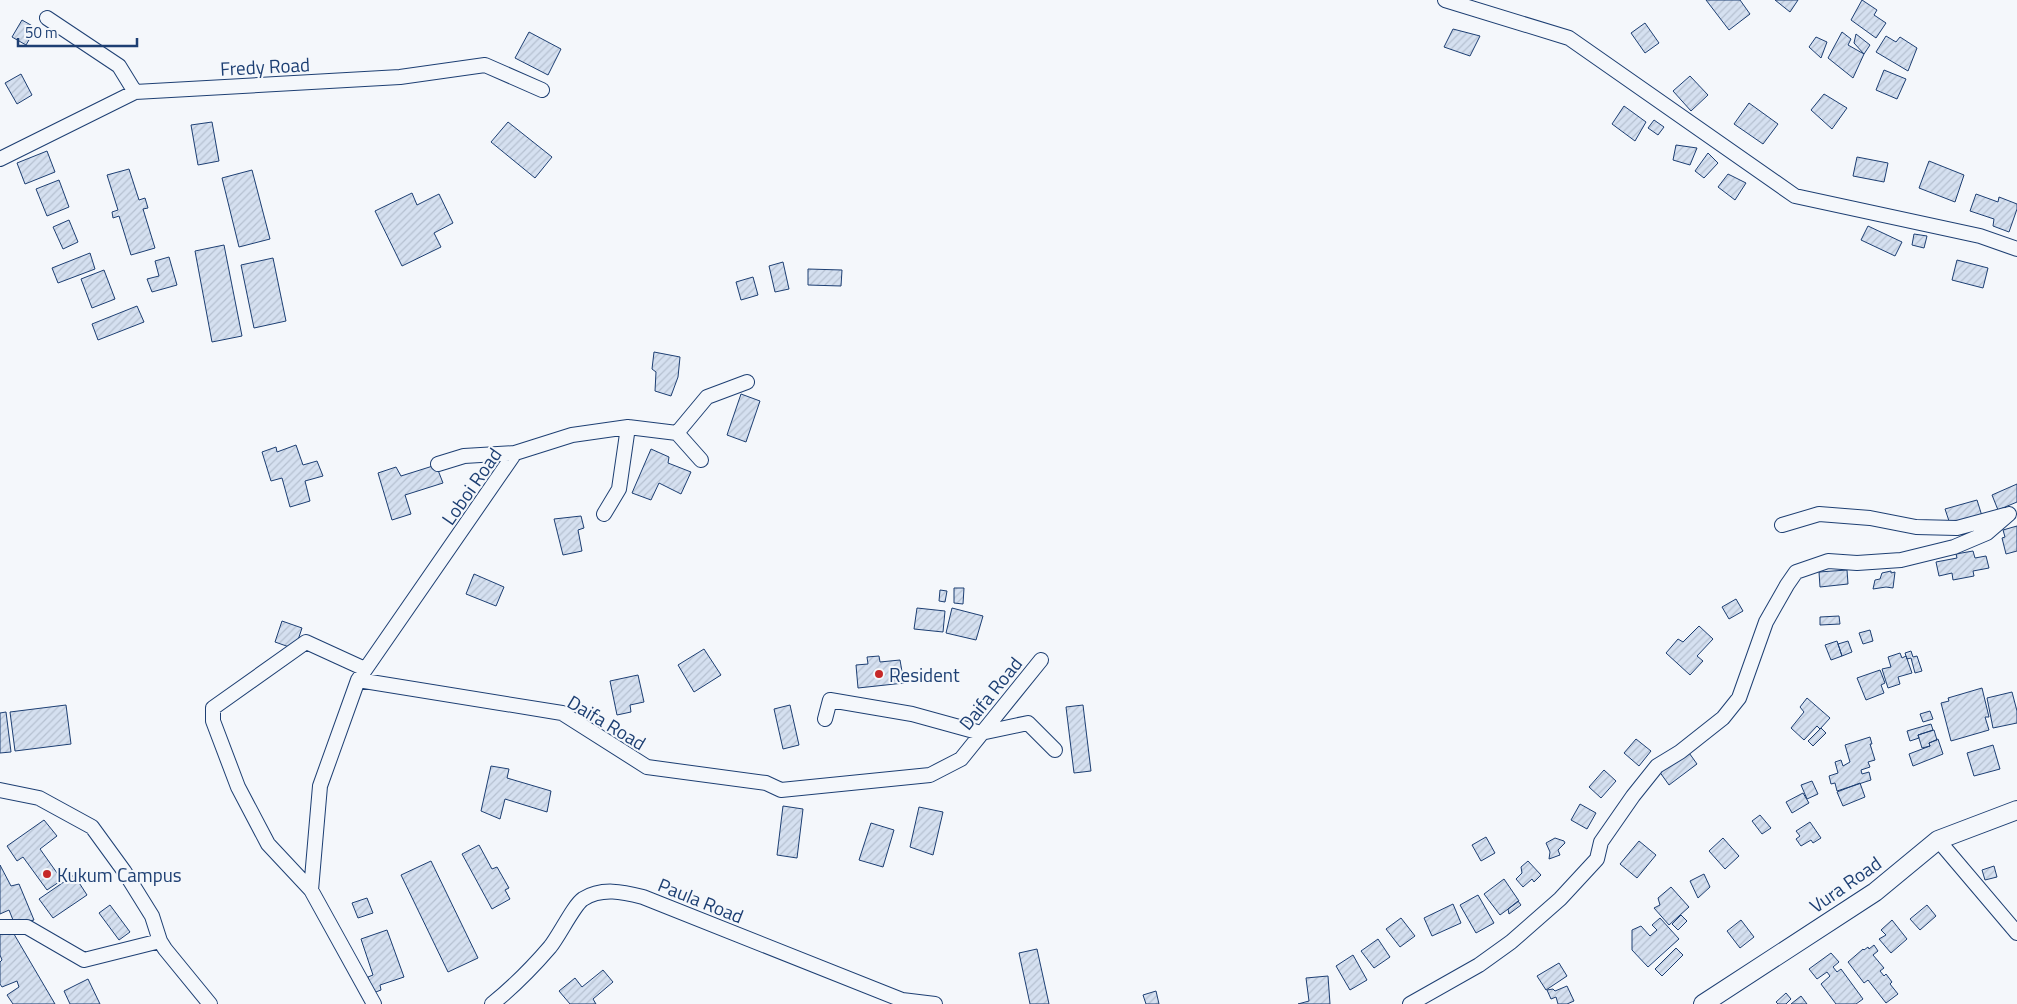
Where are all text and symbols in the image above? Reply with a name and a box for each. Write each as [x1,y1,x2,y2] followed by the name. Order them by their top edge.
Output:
[18,15,136,47] scale bar
[25,21,58,44] text: 50 m
[219,49,311,83] street label: Fredy Road
[434,441,508,531] street label: Loboi Road
[951,650,1029,736] street label: Daifa Road
[889,660,960,689] place label: Resident
[873,668,885,680] marker: Resident
[562,687,652,757] street label: Daifa Road
[1803,849,1887,919] street label: Vura Road
[57,860,182,889] place label: Kukum Campus
[41,868,53,880] marker: Kukum Campus
[654,870,748,930] street label: Paula Road

